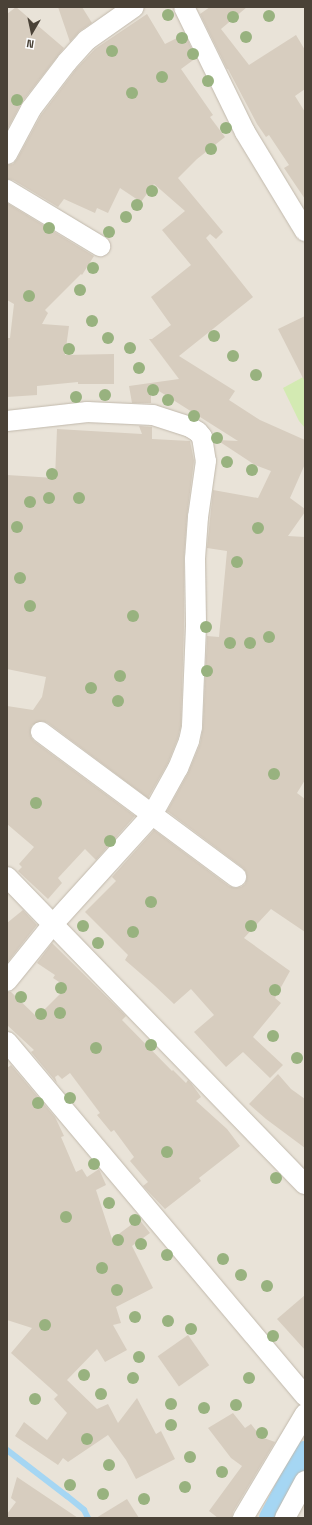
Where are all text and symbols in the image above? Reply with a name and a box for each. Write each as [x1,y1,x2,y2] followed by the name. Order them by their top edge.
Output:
[12,12,52,52] north arrow
[25,36,35,51] text: N

